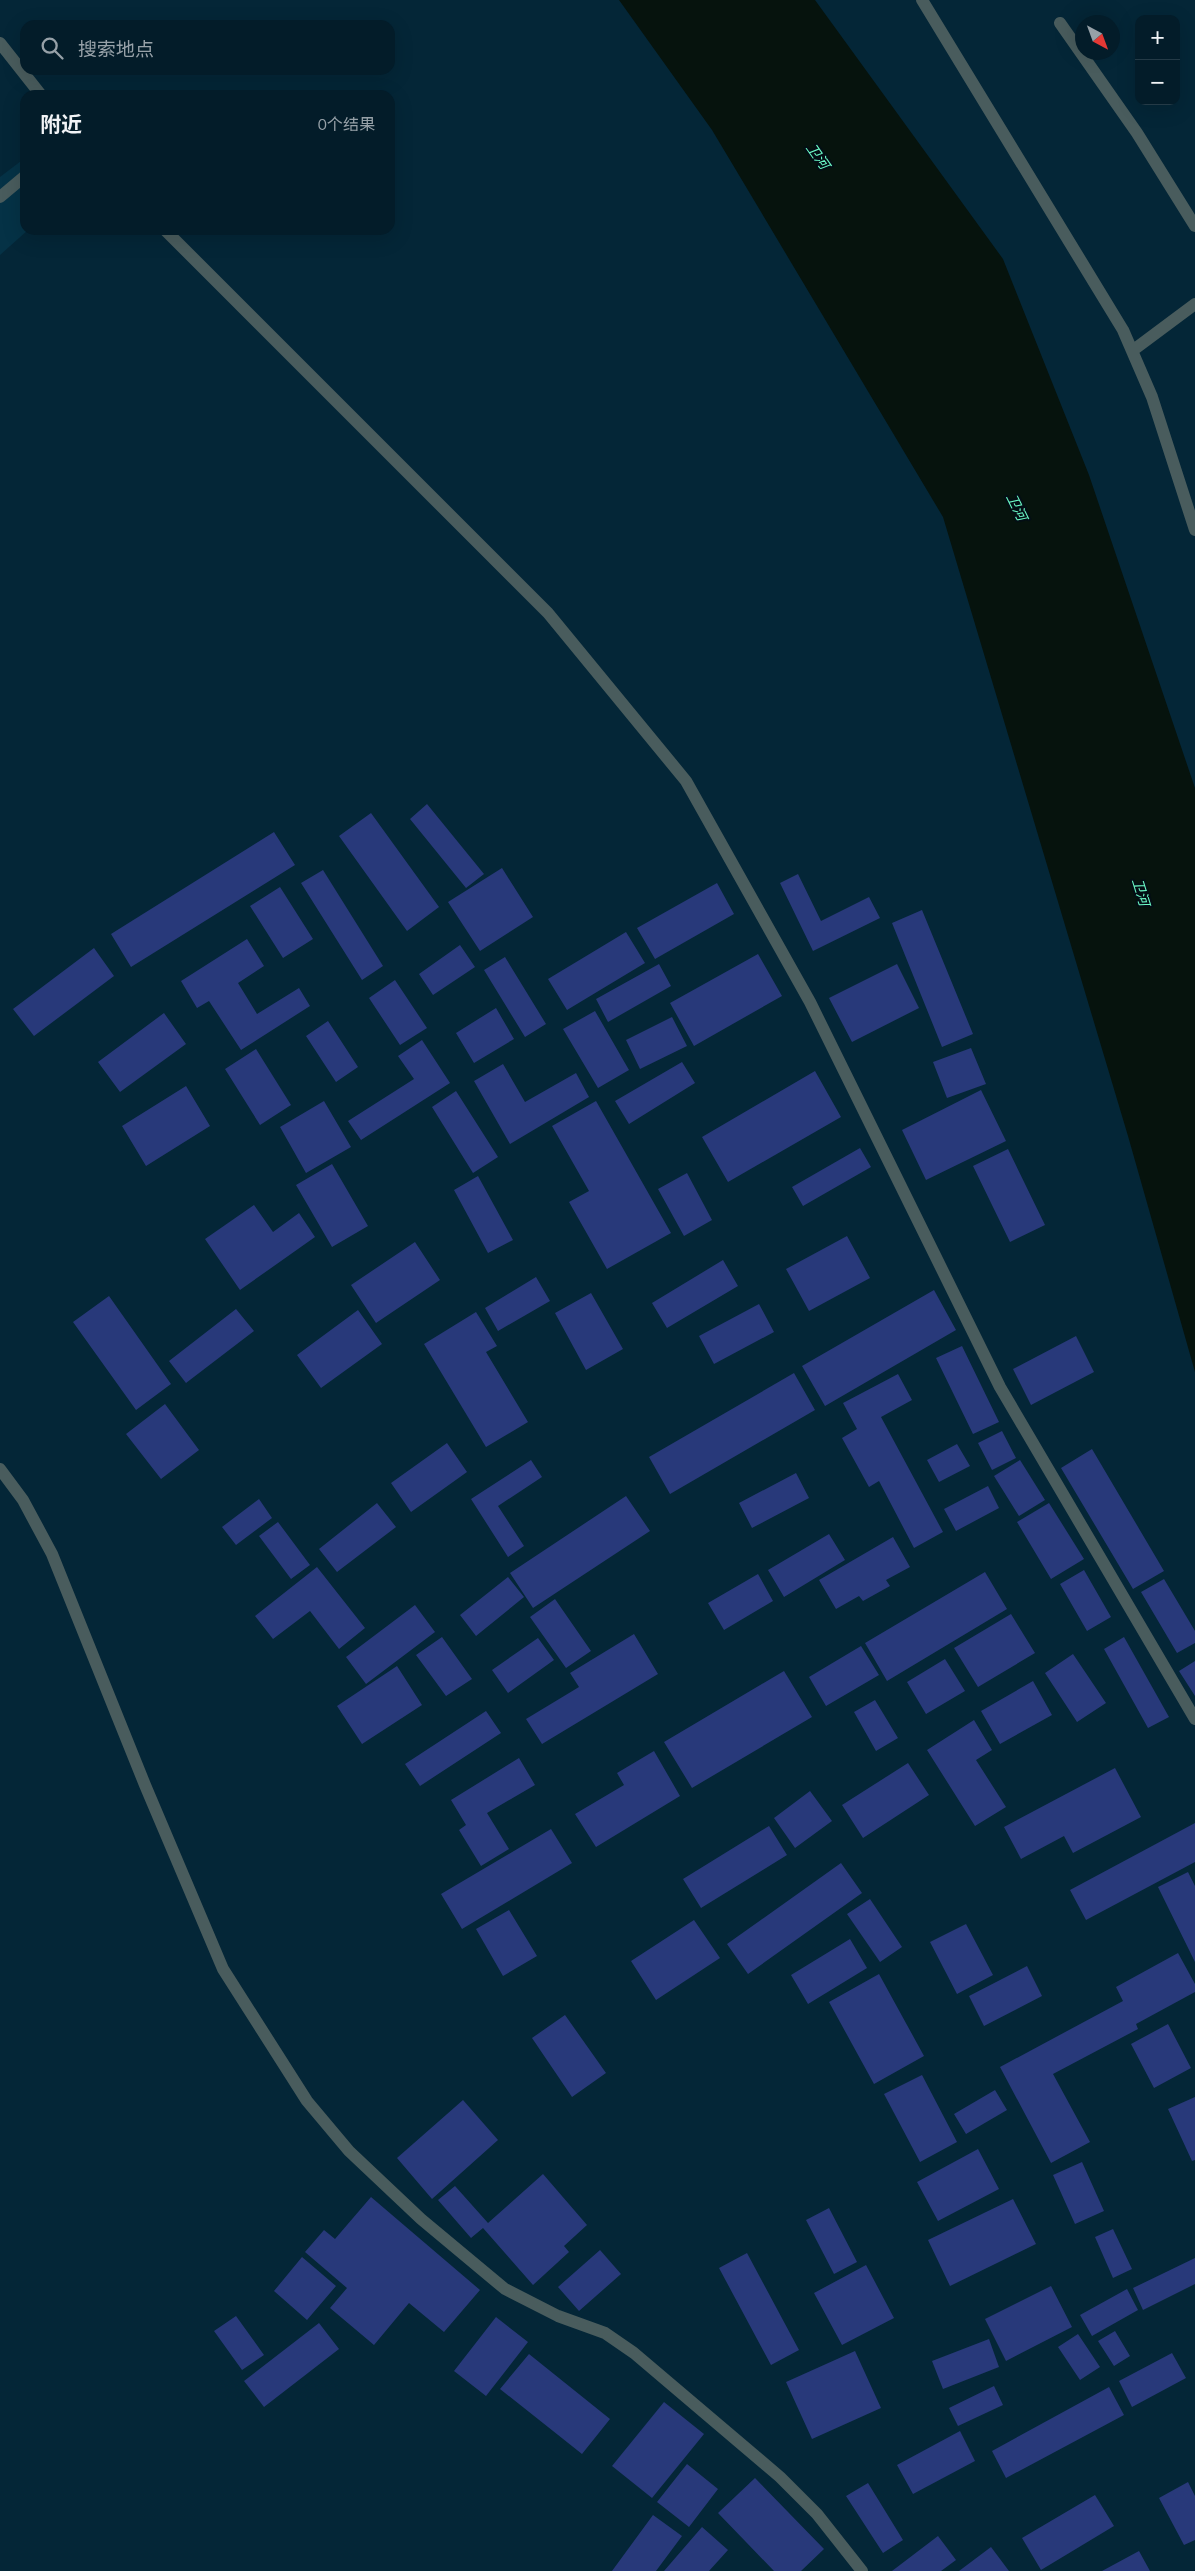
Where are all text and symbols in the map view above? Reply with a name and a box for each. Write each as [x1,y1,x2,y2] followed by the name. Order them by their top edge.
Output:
[1075,15,1120,60] north arrow
[1135,15,1180,105] map controls
[1135,15,1180,60] button: +
[20,20,395,75] search box
[38,34,66,62] icon: search
[78,37,154,61] text: 搜索地点
[1135,60,1180,105] button: −
[40,111,82,137] text: 附近
[317,114,375,134] text: 0个结果
[803,139,835,175] water label: 卫河
[1003,490,1033,526] water label: 卫河
[1128,876,1155,911] water label: 卫河

